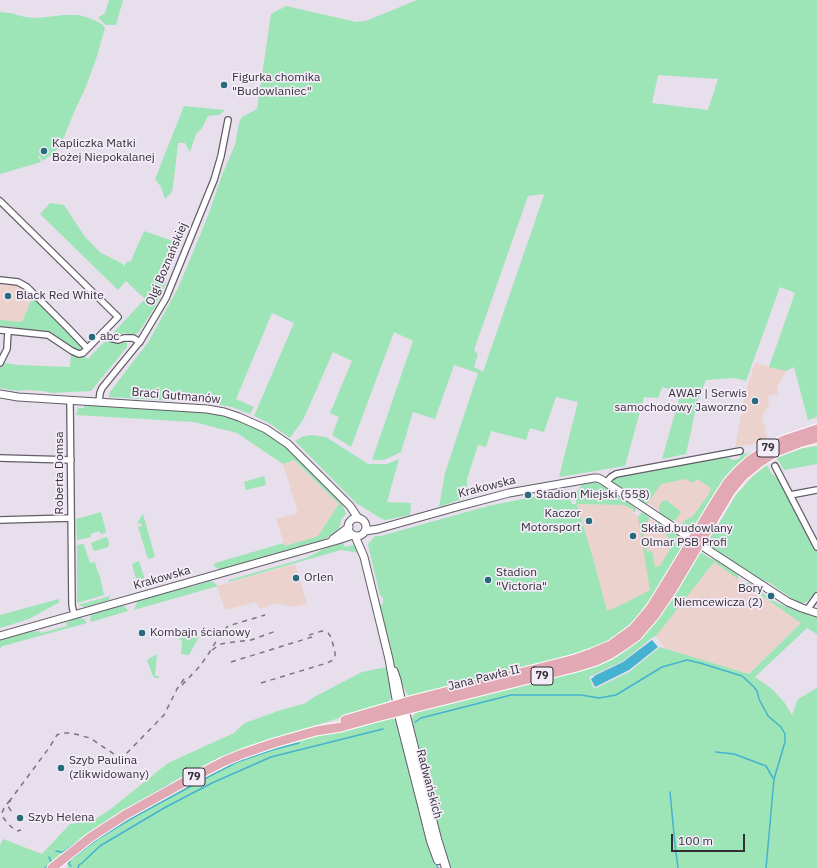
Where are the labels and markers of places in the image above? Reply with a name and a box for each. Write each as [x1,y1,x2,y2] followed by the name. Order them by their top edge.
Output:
[232,71,320,99] place label: Figurka chomika "Budowlaniec"
[219,80,229,90] marker: Figurka chomika "Budowlaniec"
[52,137,155,165] place label: Kapliczka Matki Bożej Niepokalanej
[39,146,49,156] marker: Kapliczka Matki Bożej Niepokalanej
[16,289,104,303] place label: Black Red White
[3,291,13,301] marker: Black Red White
[100,330,119,344] place label: abc
[87,332,97,342] marker: abc
[614,387,747,415] place label: AWAP | Serwis samochodowy Jaworzno
[750,396,760,406] marker: AWAP | Serwis samochodowy Jaworzno
[536,488,650,502] place label: Stadion Miejski (558)
[523,490,533,500] marker: Stadion Miejski (558)
[521,507,581,535] place label: Kaczor Motorsport
[584,516,594,526] marker: Kaczor Motorsport
[641,522,733,550] place label: Skład budowlany Olmar PSB Profi
[628,531,638,541] marker: Skład budowlany Olmar PSB Profi
[496,566,547,594] place label: Stadion "Victoria"
[304,571,334,585] place label: Orlen
[291,573,301,583] marker: Orlen
[483,575,493,585] marker: Stadion "Victoria"
[674,582,763,610] place label: Bory Niemcewicza (2)
[766,591,776,601] marker: Bory Niemcewicza (2)
[150,626,250,640] place label: Kombajn ścianowy
[137,628,147,638] marker: Kombajn ścianowy
[69,754,149,782] place label: Szyb Paulina (zlikwidowany)
[56,763,66,773] marker: Szyb Paulina (zlikwidowany)
[28,811,94,825] place label: Szyb Helena
[15,813,25,823] marker: Szyb Helena

